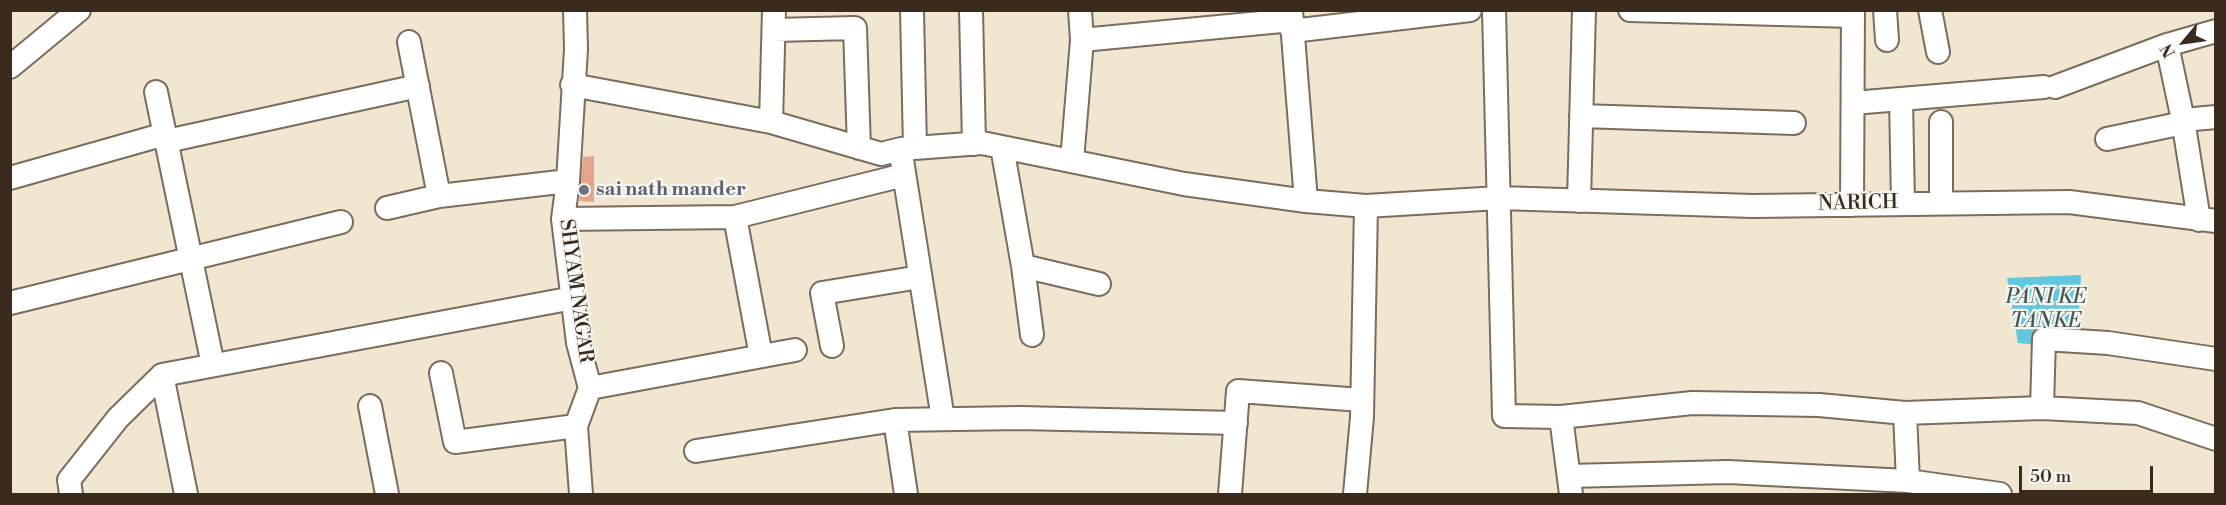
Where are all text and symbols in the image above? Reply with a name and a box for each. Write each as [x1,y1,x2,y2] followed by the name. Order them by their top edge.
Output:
[2154,12,2214,72] north arrow
[2156,40,2180,61] text: N
[596,178,746,202] place label: sai nath mander
[577,183,591,197] marker: sai nath mander
[1818,191,1898,217] street label: NARICH
[553,218,597,364] street label: SHYAM NAGAR
[2005,285,2087,335] water label: PANI KE TANKE
[2022,454,2156,492] scale bar
[2030,465,2071,488] text: 50 m

